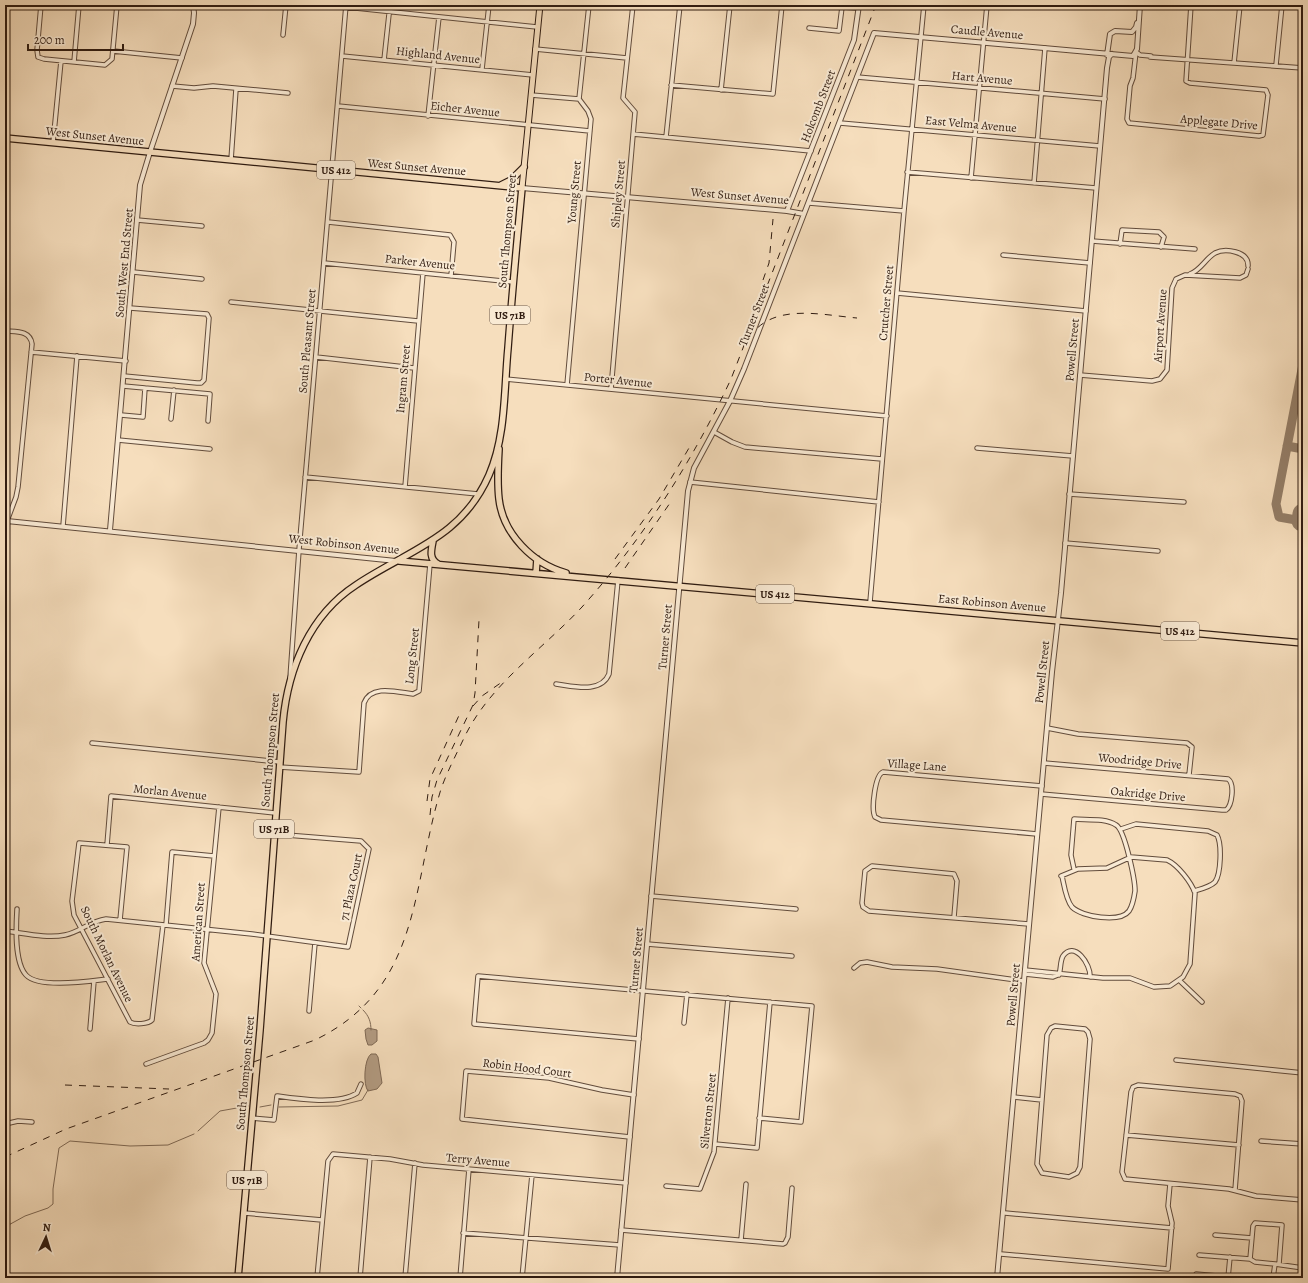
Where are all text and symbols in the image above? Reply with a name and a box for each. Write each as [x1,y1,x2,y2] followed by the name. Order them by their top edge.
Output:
[950,21,1024,43] street label: Caudle Avenue
[28,26,123,52] scale bar
[34,32,65,48] text: 200 m
[395,43,481,67] street label: Highland Avenue
[797,67,839,145] street label: Holcomb Street
[951,67,1013,89] street label: Hart Avenue
[430,97,500,121] street label: Eicher Avenue
[1179,111,1258,133] street label: Applegate Drive
[924,112,1018,136] street label: East Velma Avenue
[44,123,145,149] street label: West Sunset Avenue
[366,155,467,179] street label: West Sunset Avenue
[607,159,629,229] street label: Shipley Street
[563,160,585,225] street label: Young Street
[317,161,355,179] road number: US 412
[494,173,520,289] street label: South Thompson Street
[689,184,790,208] street label: West Sunset Avenue
[111,208,137,318] street label: South West End Street
[384,250,456,274] street label: Parker Avenue
[875,265,897,341] street label: Crutcher Street
[735,281,773,349] street label: Turner Street
[294,288,320,394] street label: South Pleasant Street
[1149,289,1171,364] street label: Airport Avenue
[490,306,530,324] road number: US 71B
[1061,318,1083,382] street label: Powell Street
[392,344,414,414] street label: Ingram Street
[583,368,653,392] street label: Porter Avenue
[287,530,400,558] street label: West Robinson Avenue
[756,585,794,603] road number: US 412
[937,590,1047,616] street label: East Robinson Avenue
[654,604,676,670] street label: Turner Street
[1161,622,1199,640] road number: US 412
[401,627,423,685] street label: Long Street
[1031,640,1053,704] street label: Powell Street
[257,692,283,808] street label: South Thompson Street
[1097,749,1182,773] street label: Woodridge Drive
[886,755,947,775] street label: Village Lane
[133,780,207,804] street label: Morlan Avenue
[1110,783,1186,805] street label: Oakridge Drive
[254,820,294,838] road number: US 71B
[336,852,366,922] street label: 71 Plaza Court
[187,882,209,963] street label: American Street
[77,903,137,1005] street label: South Morlan Avenue
[625,927,647,993] street label: Turner Street
[1002,963,1024,1027] street label: Powell Street
[232,1015,258,1131] street label: South Thompson Street
[482,1055,572,1081] street label: Robin Hood Court
[696,1072,720,1150] street label: Silverton Street
[445,1149,511,1171] street label: Terry Avenue
[227,1171,267,1189] road number: US 71B
[26,1217,66,1257] north arrow
[42,1220,51,1235] text: N

